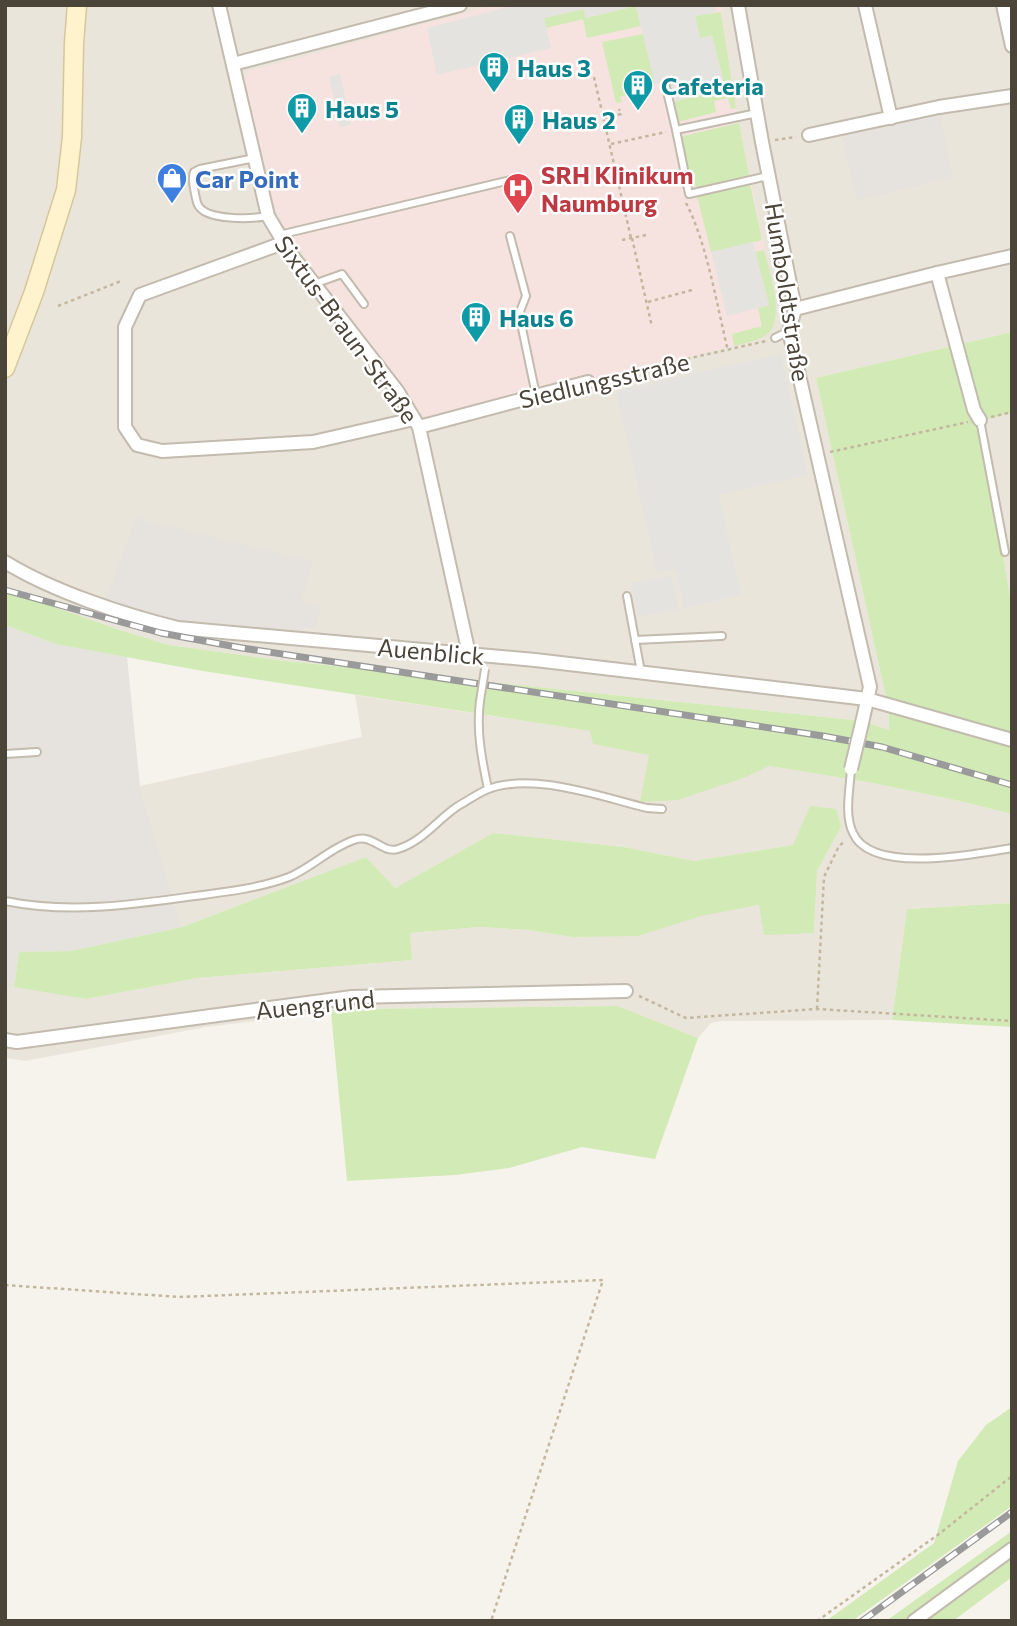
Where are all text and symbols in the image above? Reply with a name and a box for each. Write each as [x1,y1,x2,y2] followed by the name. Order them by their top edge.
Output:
[477,50,511,94] building icon: Haus 3
[517,53,591,82] place label: Haus 3
[621,68,655,112] building icon: Cafeteria
[661,71,764,100] place label: Cafeteria
[285,91,319,135] building icon: Haus 5
[325,94,399,123] place label: Haus 5
[502,102,536,146] building icon: Haus 2
[542,105,616,134] place label: Haus 2
[541,160,694,217] place label: SRH Klinikum Naumburg
[155,161,189,205] shop icon: Car Point
[195,164,299,193] place label: Car Point
[501,171,535,215] hospital icon: SRH Klinikum Naumburg
[760,201,816,383] street label: Humboldtstraße
[269,230,425,428] street label: Sixtus-Braun-Straße
[459,300,493,344] building icon: Haus 6
[499,303,574,332] place label: Haus 6
[516,346,692,414] street label: Siedlungsstraße
[376,632,486,670] street label: Auenblick
[254,983,376,1025] street label: Auengrund

